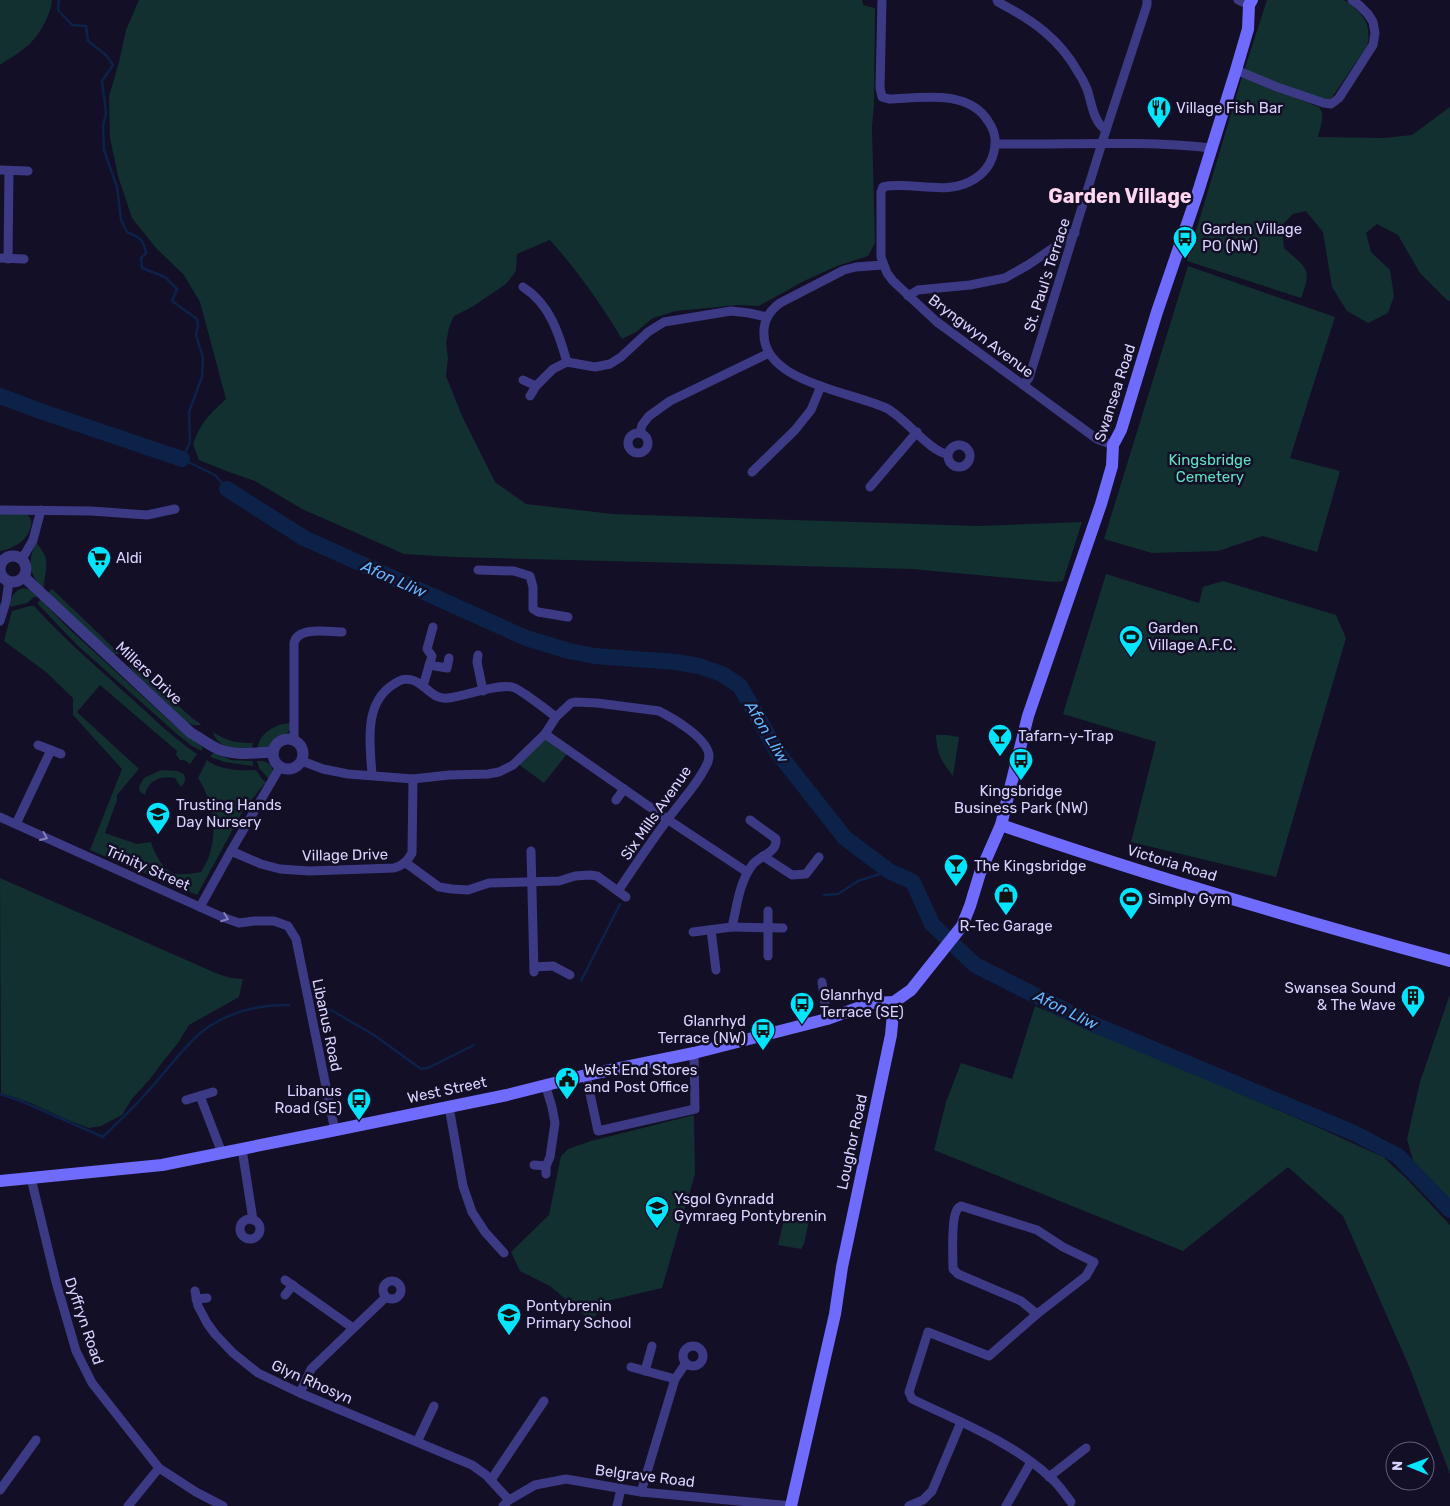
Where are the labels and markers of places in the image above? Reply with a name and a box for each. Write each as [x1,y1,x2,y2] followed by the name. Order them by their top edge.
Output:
[1146,95,1172,129] restaurant icon: Village Fish Bar
[1176,99,1283,117] place label: Village Fish Bar
[1202,220,1302,255] place label: Garden Village PO (NW)
[1172,225,1198,259] bus stop icon: Garden Village PO (NW)
[86,545,112,579] supermarket icon: Aldi
[116,549,142,567] place label: Aldi
[1148,619,1236,654] place label: Garden Village A.F.C.
[1118,624,1144,658] sports icon: Garden Village A.F.C.
[987,723,1013,757] bar icon: Tafarn-y-Trap
[1018,727,1114,745] place label: Tafarn-y-Trap
[1008,747,1034,781] bus stop icon: Kingsbridge Business Park (NW)
[954,782,1088,817] place label: Kingsbridge Business Park (NW)
[176,796,282,831] place label: Trusting Hands Day Nursery
[145,801,171,835] school or university icon: Trusting Hands Day Nursery
[943,853,969,887] bar icon: The Kingsbridge
[974,857,1086,875] place label: The Kingsbridge
[993,882,1019,916] shop icon: R-Tec Garage
[1118,886,1144,920] sports icon: Simply Gym
[1148,890,1230,908] place label: Simply Gym
[959,917,1053,935] place label: R-Tec Garage
[1285,979,1396,1014] place label: Swansea Sound & The Wave
[1400,984,1426,1018] building icon: Swansea Sound & The Wave
[820,986,904,1021] place label: Glanrhyd Terrace (SE)
[789,991,815,1025] bus stop icon: Glanrhyd Terrace (SE)
[658,1012,746,1047] place label: Glanrhyd Terrace (NW)
[750,1017,776,1051] bus stop icon: Glanrhyd Terrace (NW)
[584,1061,698,1096] place label: West End Stores and Post Office
[554,1066,580,1100] public building icon: West End Stores and Post Office
[275,1082,342,1117] place label: Libanus Road (SE)
[346,1087,372,1121] bus stop icon: Libanus Road (SE)
[674,1190,827,1225] place label: Ysgol Gynradd Gymraeg Pontybrenin
[644,1195,670,1229] school or university icon: Ysgol Gynradd Gymraeg Pontybrenin
[526,1297,631,1332] place label: Pontybrenin Primary School
[496,1302,522,1336] school or university icon: Pontybrenin Primary School

